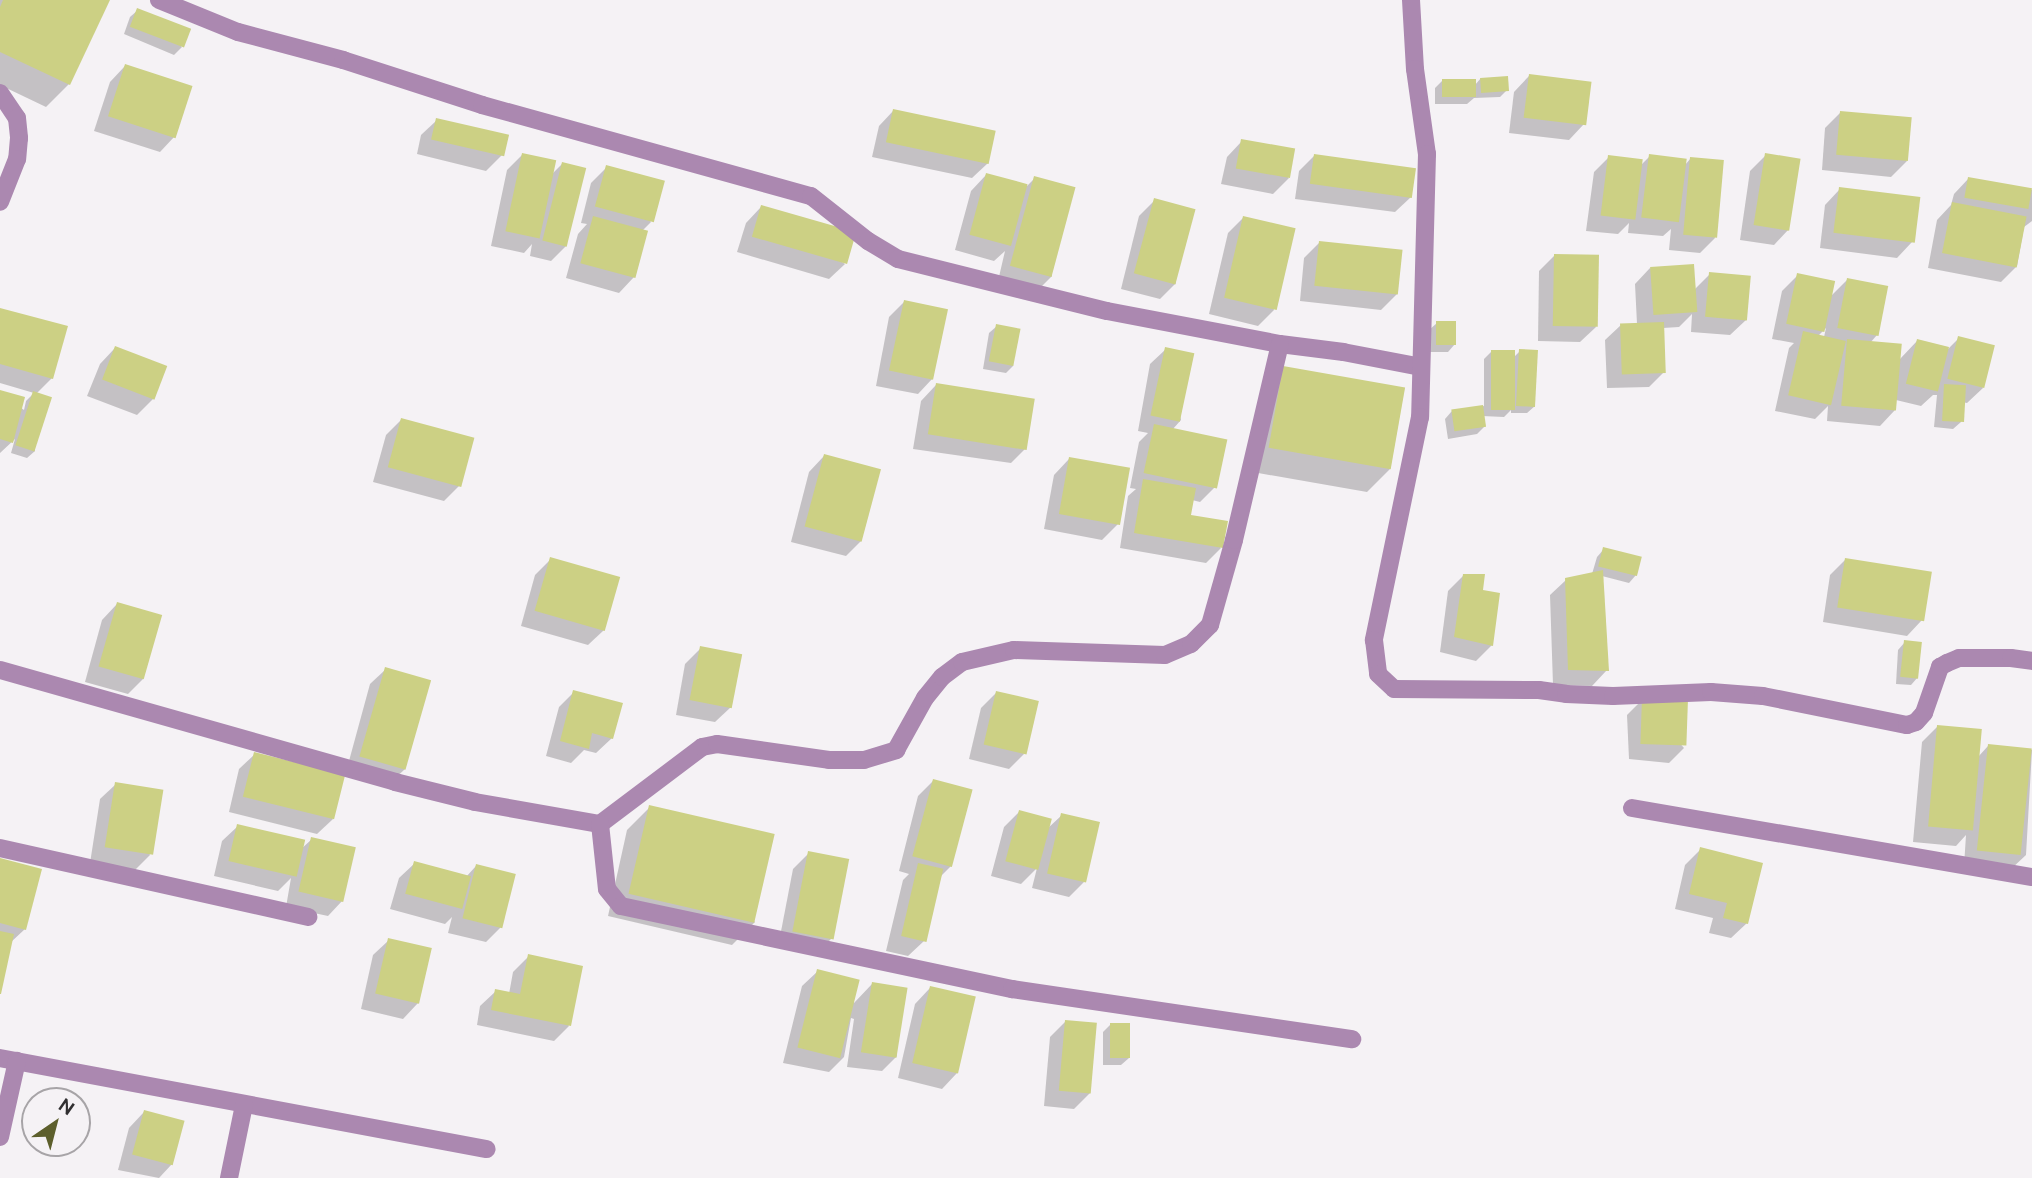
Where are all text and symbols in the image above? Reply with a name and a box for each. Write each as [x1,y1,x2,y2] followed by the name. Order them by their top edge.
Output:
[21,1087,91,1157] north arrow
[55,1093,79,1120] text: N

